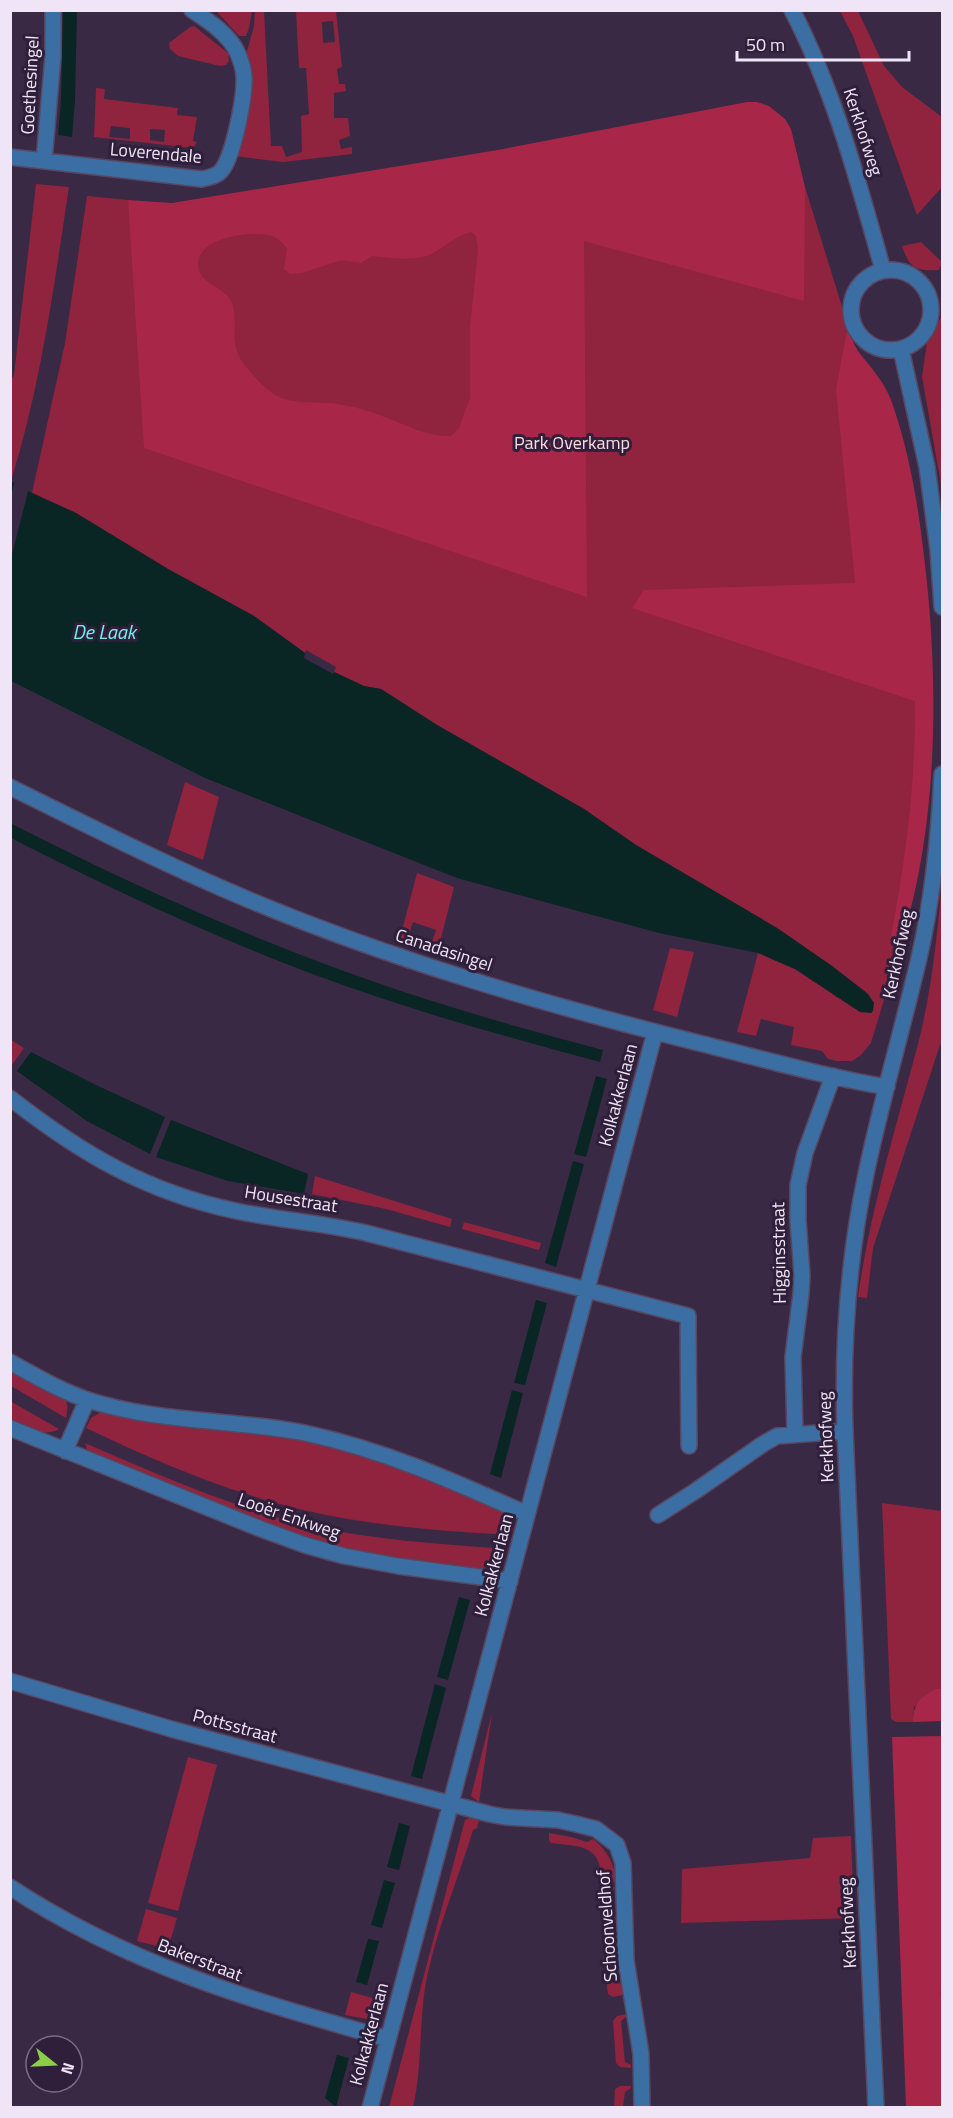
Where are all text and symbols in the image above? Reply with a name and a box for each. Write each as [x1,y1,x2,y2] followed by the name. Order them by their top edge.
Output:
[737,24,910,62] scale bar
[746,31,785,58] text: 50 m
[13,35,46,135] street label: Goethesingel
[837,84,890,179] street label: Kerkhofweg
[109,135,203,170] street label: Loverendale
[514,429,630,456] park label: Park Overkamp
[72,616,138,647] water label: De Laak
[875,907,920,1001] street label: Kerkhofweg
[392,921,496,978] street label: Canadasingel
[591,1040,644,1149] street label: Kolkakkerlaan
[243,1178,340,1219] street label: Housestraat
[764,1201,793,1304] street label: Higginsstraat
[810,1391,841,1483] street label: Kerkhofweg
[234,1485,344,1546] street label: Looër Enkweg
[467,1510,520,1619] street label: Kolkakkerlaan
[190,1701,281,1750] street label: Pottsstraat
[589,1869,624,1983] street label: Schoonveldhof
[832,1877,863,1969] street label: Kerkhofweg
[154,1931,247,1988] street label: Bakerstraat
[342,1979,395,2088] street label: Kolkakkerlaan
[24,2034,84,2094] north arrow
[55,2060,81,2078] text: N

